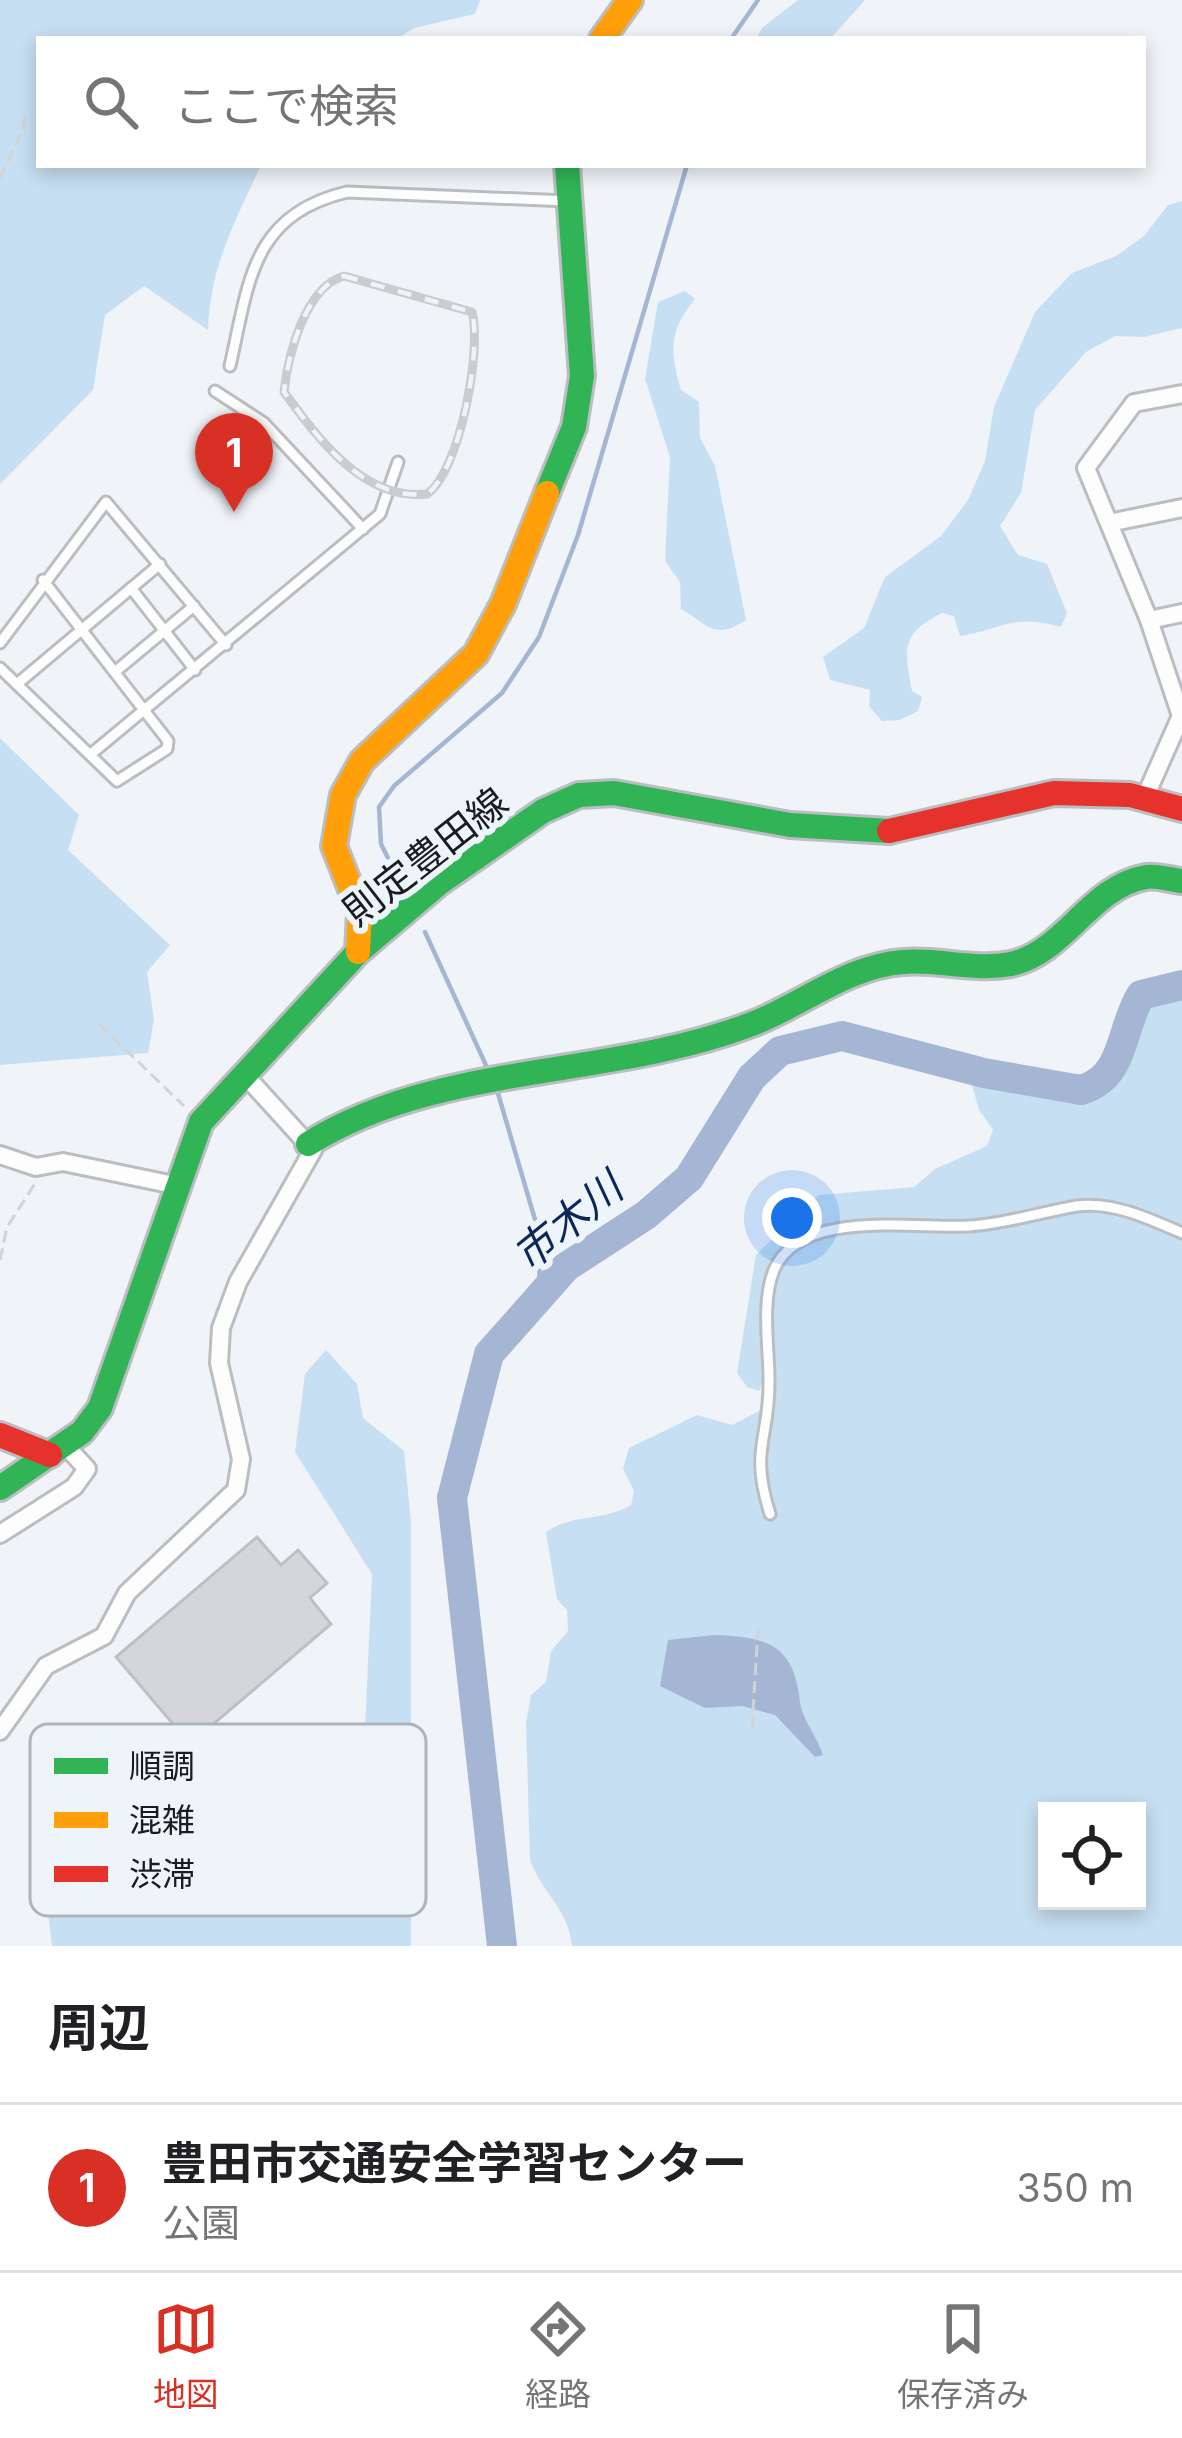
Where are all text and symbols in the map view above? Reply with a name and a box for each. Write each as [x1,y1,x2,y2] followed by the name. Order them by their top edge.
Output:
[36,36,1146,168] search box
[78,69,144,135] icon: search
[174,78,399,133] text: ここで検索
[195,413,273,512] pin: 1
[334,777,516,935] street label: 則定豊田線
[502,1159,635,1280] water label: 市木川
[762,1188,822,1248] your location
[30,1724,426,1916] legend
[129,1746,195,1786] text: 順調
[129,1800,195,1840] text: 混雑
[1038,1802,1146,1910] map controls
[1038,1802,1146,1910] button: locate
[129,1854,195,1894] text: 渋滞
[48,1997,150,2058] text: 周辺
[162,2135,747,2190] text: 豊田市交通安全学習センター
[79,2164,95,2211] text: 1
[1016,2164,1134,2211] text: 350 m
[162,2199,240,2246] text: 公園
[153,2296,219,2416] tab: 地図
[525,2296,591,2416] tab: 経路
[897,2296,1029,2416] tab: 保存済み

